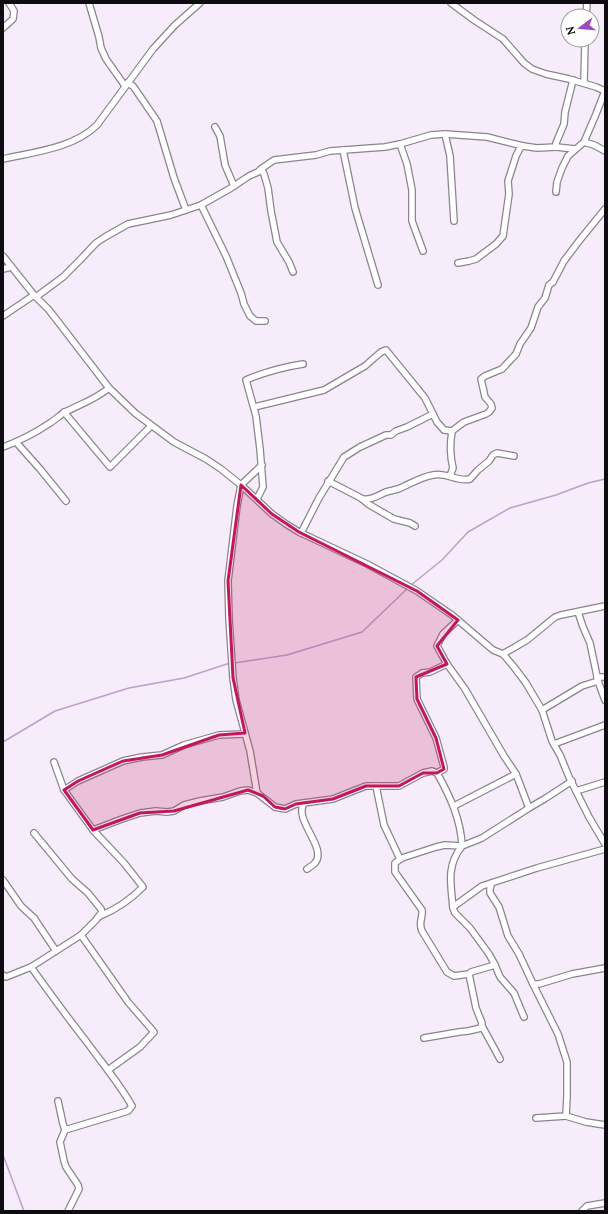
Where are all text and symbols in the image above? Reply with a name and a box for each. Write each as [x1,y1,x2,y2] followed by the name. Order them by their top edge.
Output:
[560,8,600,48] north arrow
[562,24,578,37] text: N

